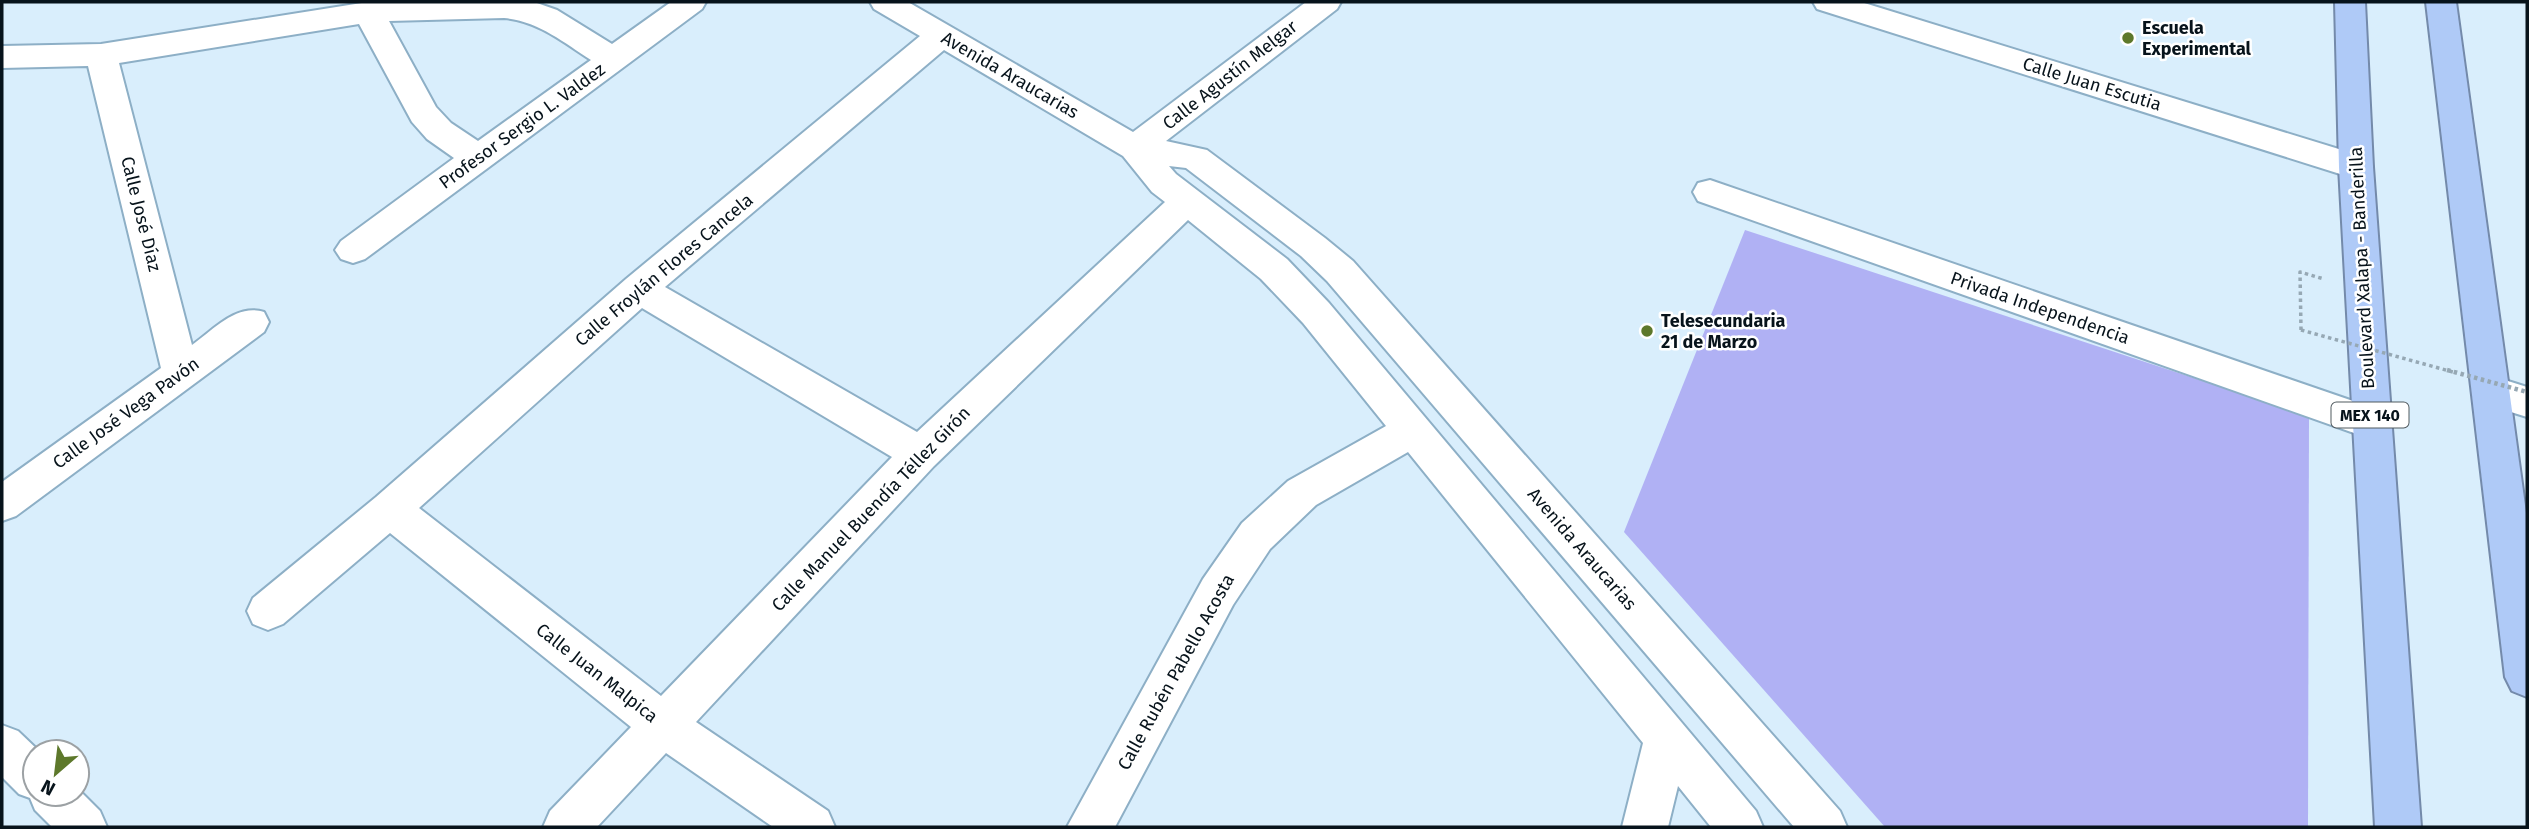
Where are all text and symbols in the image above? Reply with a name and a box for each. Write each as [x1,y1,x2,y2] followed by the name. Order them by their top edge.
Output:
[1158,16,1302,134] street label: Calle Agustín Melgar
[2142,17,2252,60] place label: Escuela Experimental
[937,27,1083,123] street label: Avenida Araucarias
[2120,30,2136,46] marker: Escuela Experimental
[2020,52,2164,116] street label: Calle Juan Escutia
[435,58,609,194] street label: Profesor Sergio L. Valdez
[2345,146,2379,390] street label: Boulevard Xalapa - Banderilla
[116,154,166,274] street label: Calle José Díaz
[570,189,758,351] street label: Calle Froylán Flores Cancela
[1948,267,2132,349] street label: Privada Independencia
[1661,310,1786,353] place label: Telesecundaria 21 de Marzo
[1639,323,1655,339] marker: Telesecundaria 21 de Marzo
[49,353,203,473] street label: Calle José Vega Pavón
[767,402,975,616] street label: Calle Manuel Buendía Téllez Girón
[2332,402,2408,428] road number: MEX 140
[1523,483,1641,615] street label: Avenida Araucarias
[1113,570,1239,774] street label: Calle Rubén Pabello Acosta
[532,619,662,727] street label: Calle Juan Malpica
[21,738,91,808] north arrow
[37,774,59,801] text: N

